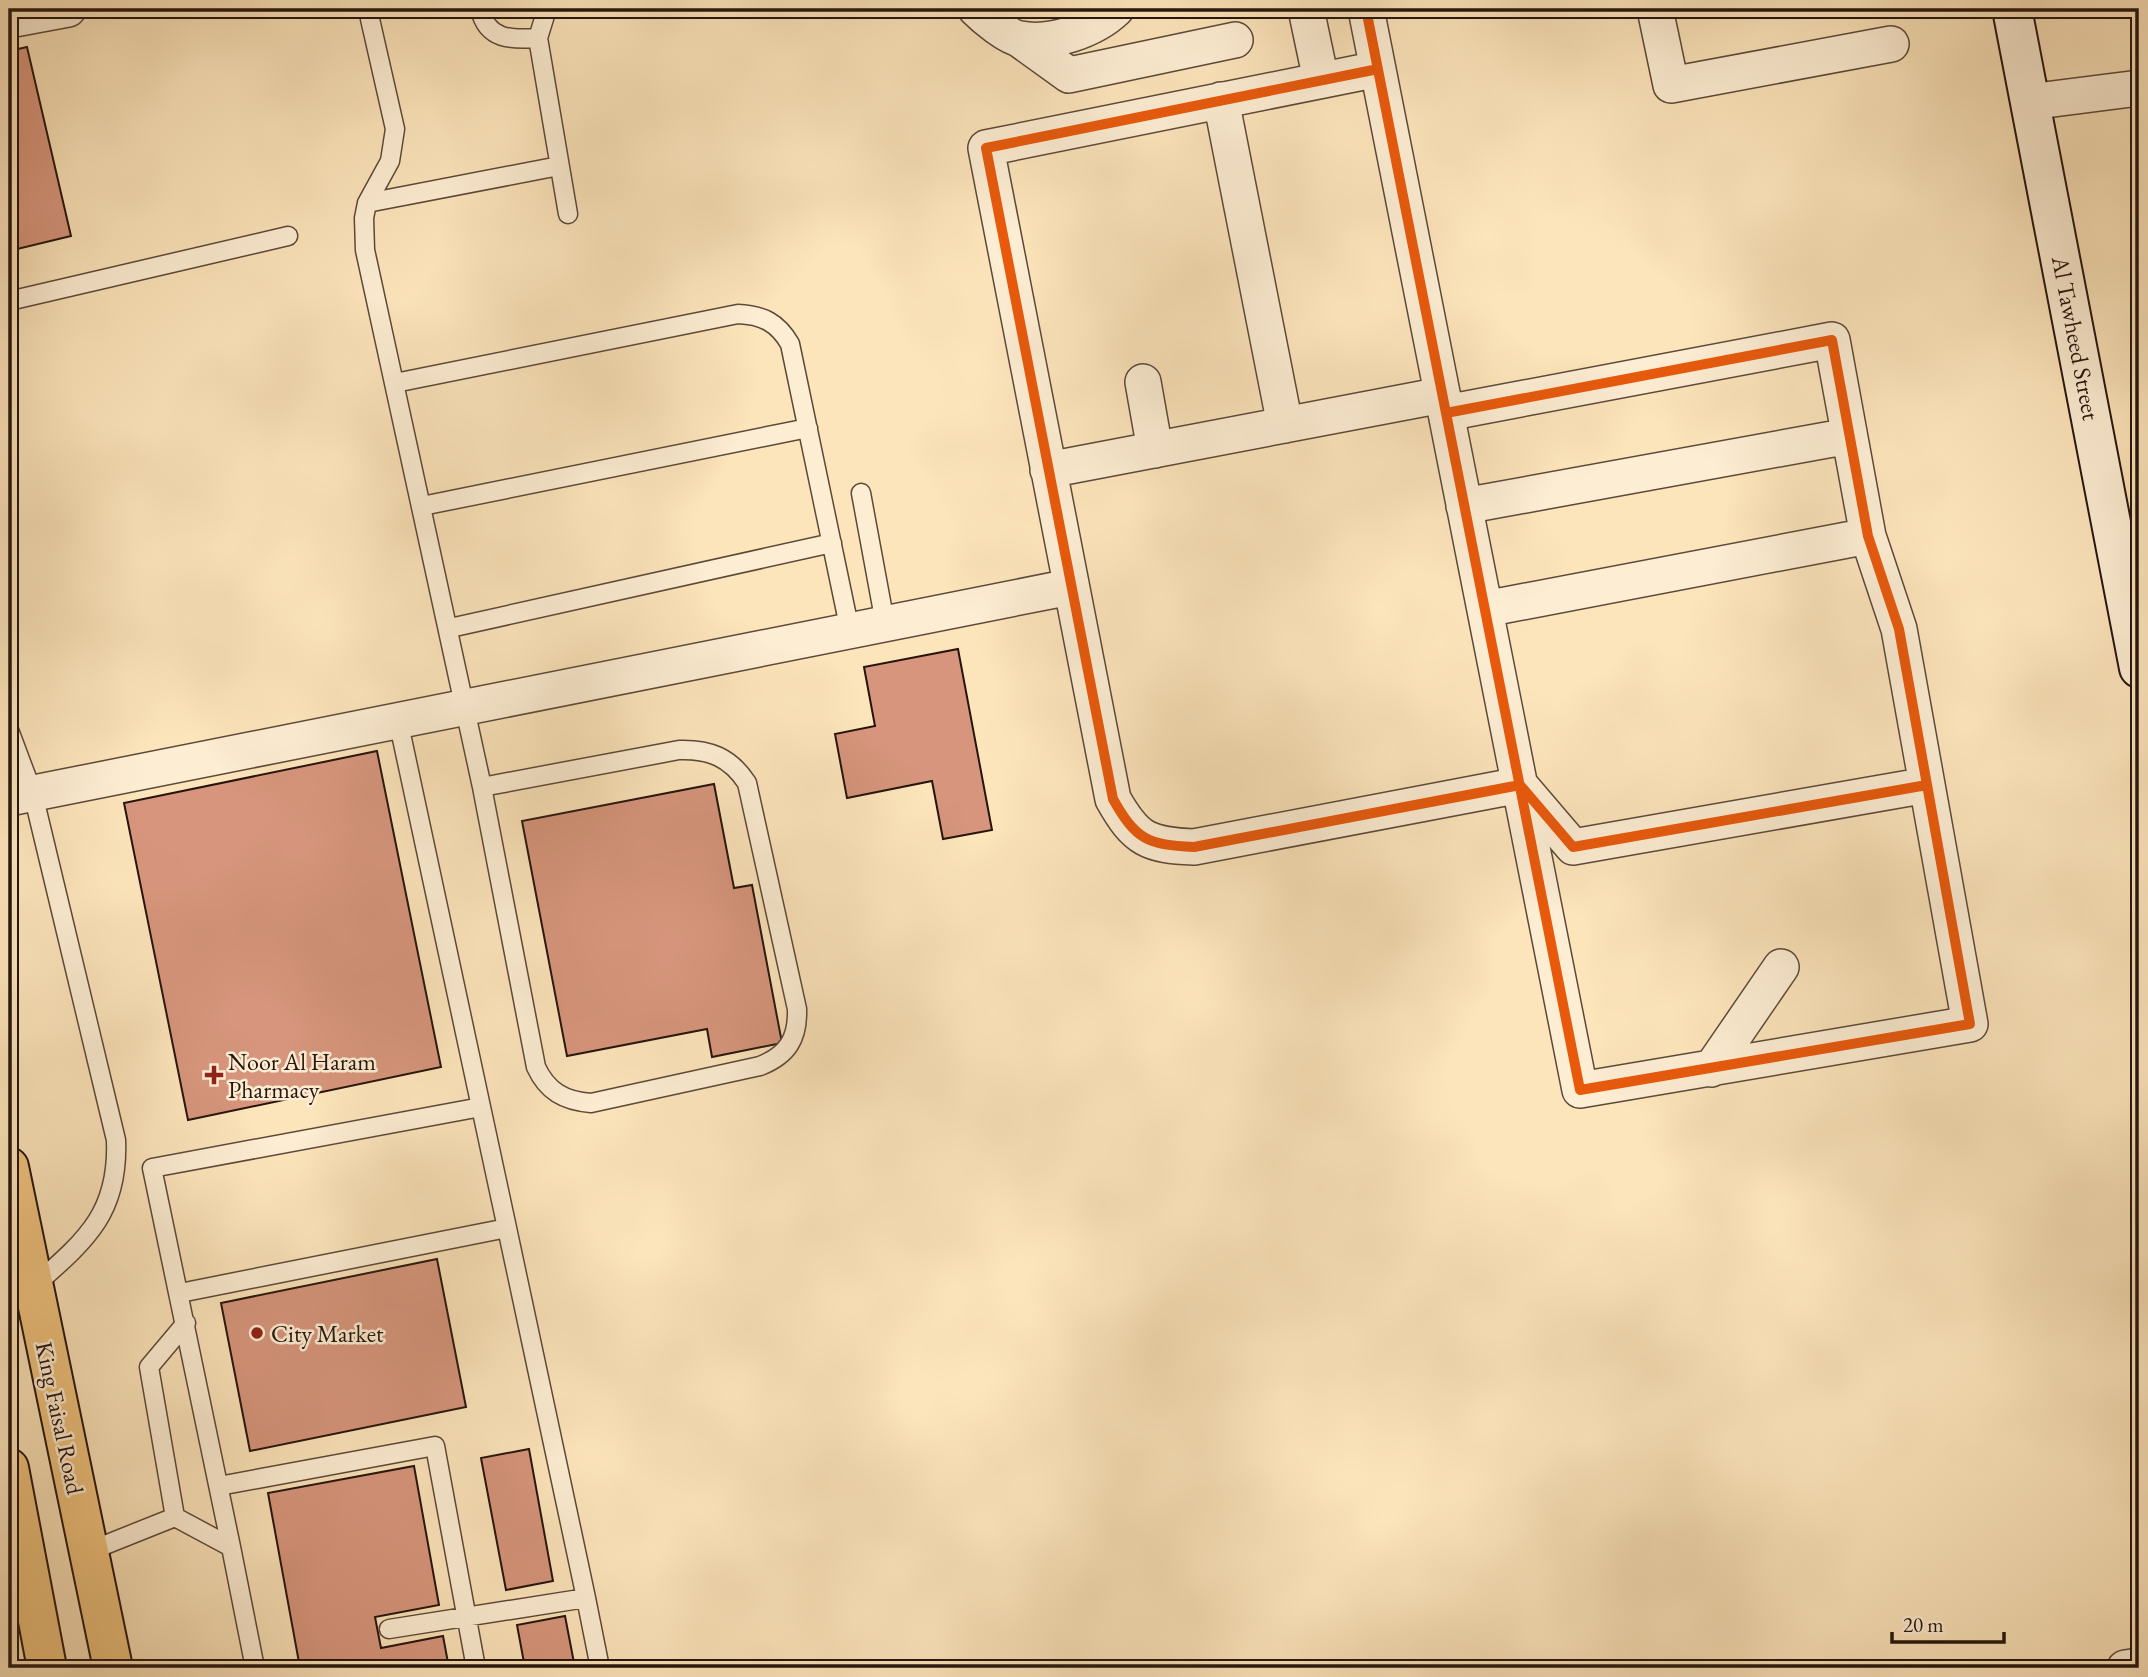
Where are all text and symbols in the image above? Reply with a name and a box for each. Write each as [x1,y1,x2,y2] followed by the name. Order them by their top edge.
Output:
[2045,252,2107,423] street label: Al Tawheed Street
[228,1046,376,1105] place label: Noor Al Haram Pharmacy
[206,1067,222,1083] marker: Noor Al Haram Pharmacy
[271,1318,384,1349] place label: City Market
[249,1325,265,1341] marker: City Market
[29,1339,91,1498] street label: King Faisal Road
[1892,1600,2004,1644] scale bar
[1903,1611,1944,1638] text: 20 m

